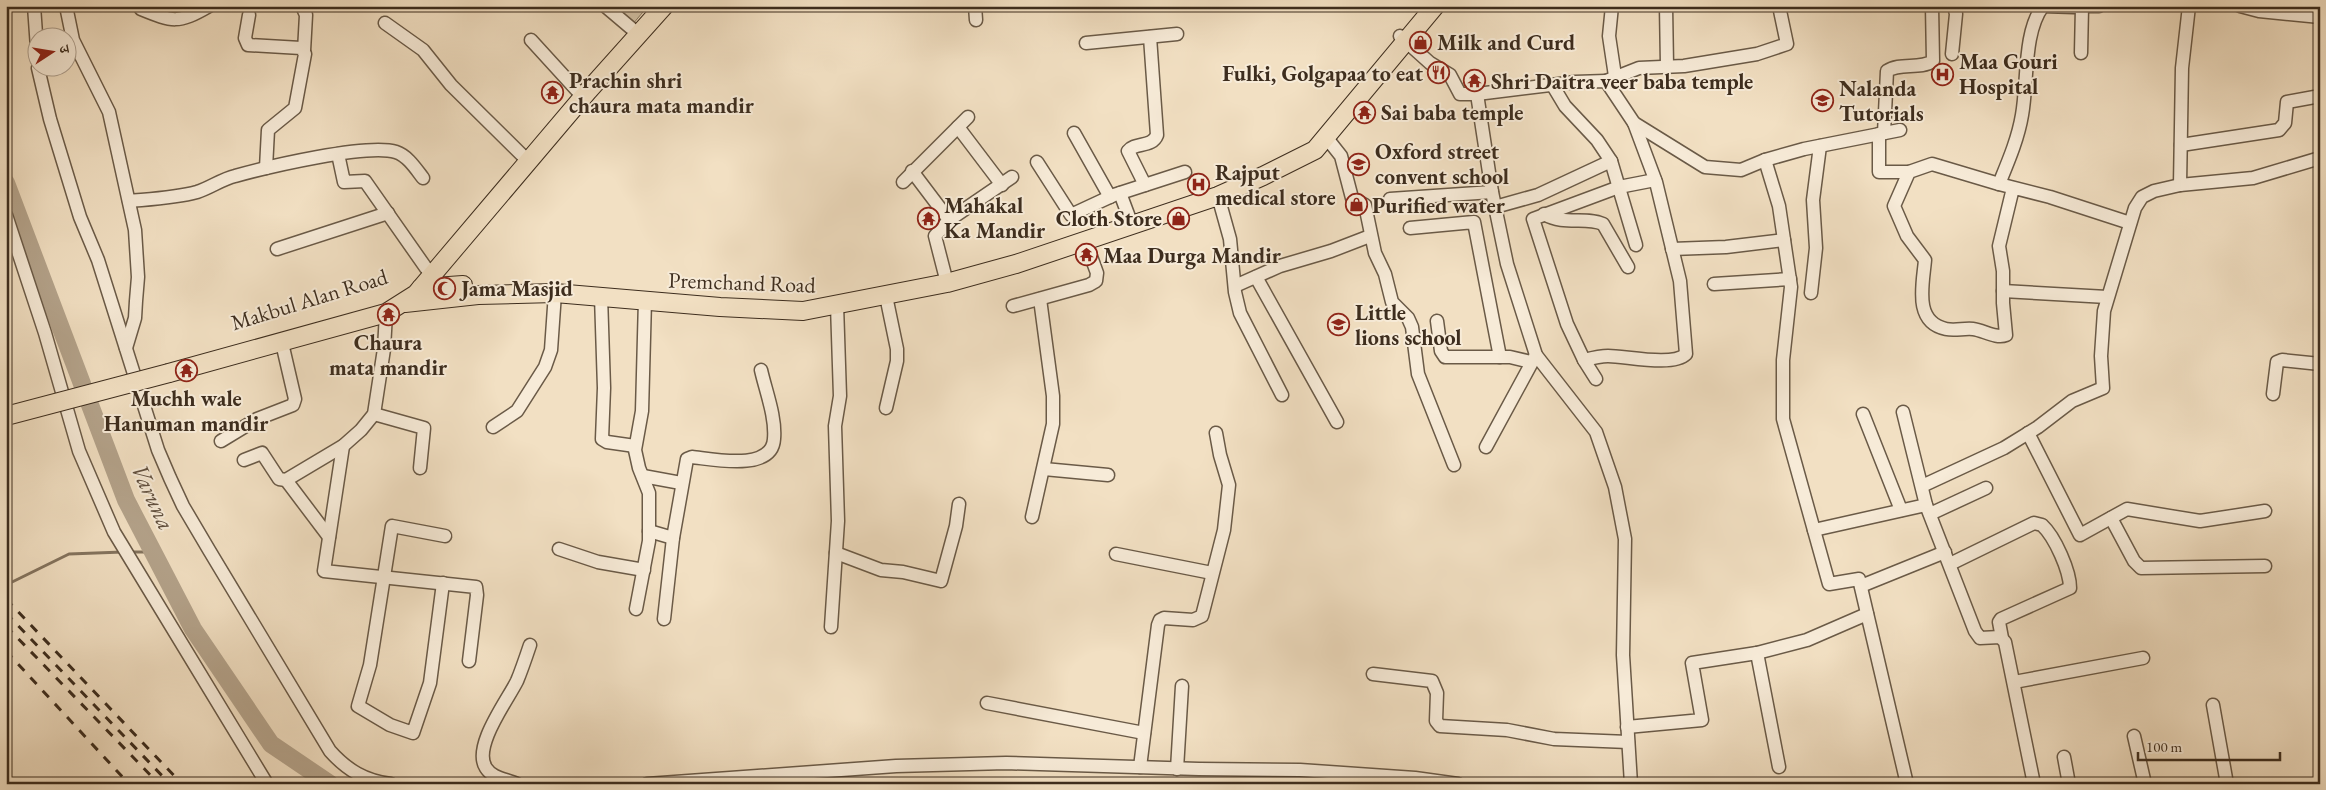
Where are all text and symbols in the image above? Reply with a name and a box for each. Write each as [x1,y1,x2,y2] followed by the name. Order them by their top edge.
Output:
[28,28,78,78] north arrow
[1437,28,1575,57] place label: Milk and Curd
[1409,30,1433,54] shop icon: Milk and Curd
[55,43,74,56] text: उ
[1959,47,2058,101] place label: Maa Gouri Hospital
[1222,59,1424,88] place label: Fulki, Golgapaa to eat
[1427,61,1451,85] restaurant icon: Fulki, Golgapaa to eat
[1931,62,1955,86] hospital icon: Maa Gouri Hospital
[569,66,755,120] place label: Prachin shri chaura mata mandir
[1491,67,1753,96] place label: Shri Daitra veer baba temple
[1463,69,1487,93] temple icon: Shri Daitra veer baba temple
[1839,74,1924,128] place label: Nalanda Tutorials
[541,81,565,105] temple icon: Prachin shri chaura mata mandir
[1811,89,1835,113] school or university icon: Nalanda Tutorials
[1381,98,1523,127] place label: Sai baba temple
[1353,100,1377,124] temple icon: Sai baba temple
[1375,137,1509,191] place label: Oxford street convent school
[1347,152,1371,176] school or university icon: Oxford street convent school
[1215,158,1336,212] place label: Rajput medical store
[1187,173,1211,197] hospital icon: Rajput medical store
[944,191,1046,245] place label: Mahakal Ka Mandir
[1372,191,1506,220] place label: Purified water
[1344,193,1368,217] shop icon: Purified water
[1056,204,1162,233] place label: Cloth Store
[916,206,940,230] temple icon: Mahakal Ka Mandir
[1166,206,1190,230] shop icon: Cloth Store
[1103,241,1282,270] place label: Maa Durga Mandir
[1075,243,1099,267] temple icon: Maa Durga Mandir
[227,262,392,337] street label: Makbul Alan Road
[668,265,817,300] street label: Premchand Road
[459,274,573,303] place label: Jama Masjid
[433,276,457,300] mosque icon: Jama Masjid
[1355,298,1462,352] place label: Little lions school
[376,303,400,327] temple icon: Chaura mata mandir
[1327,313,1351,337] school or university icon: Little lions school
[329,328,448,382] place label: Chaura mata mandir
[174,358,198,382] temple icon: Muchh wale Hanuman mandir
[104,384,269,438] place label: Muchh wale Hanuman mandir
[125,459,182,535] water label: Varuna
[2138,730,2281,762] scale bar
[2146,737,2183,756] text: 100 m

